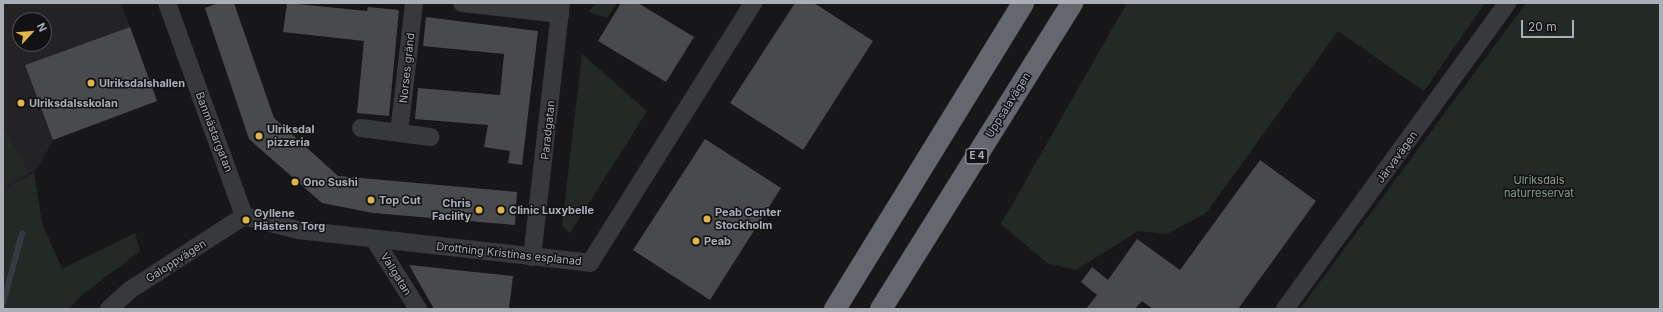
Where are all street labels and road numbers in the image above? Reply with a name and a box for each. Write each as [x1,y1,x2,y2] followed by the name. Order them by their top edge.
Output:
[397,32,417,104] street label: Norses gränd
[983,70,1033,140] street label: Uppsalavägen
[193,90,235,174] street label: Banmästargatan
[538,100,558,160] street label: Paradgatan
[1374,128,1420,186] street label: Järvavägen
[965,148,989,164] road number: E 4
[144,237,208,285] street label: Galoppvägen
[436,240,582,268] street label: Drottning Kristinas esplanad
[378,250,414,298] street label: Vallgatan

